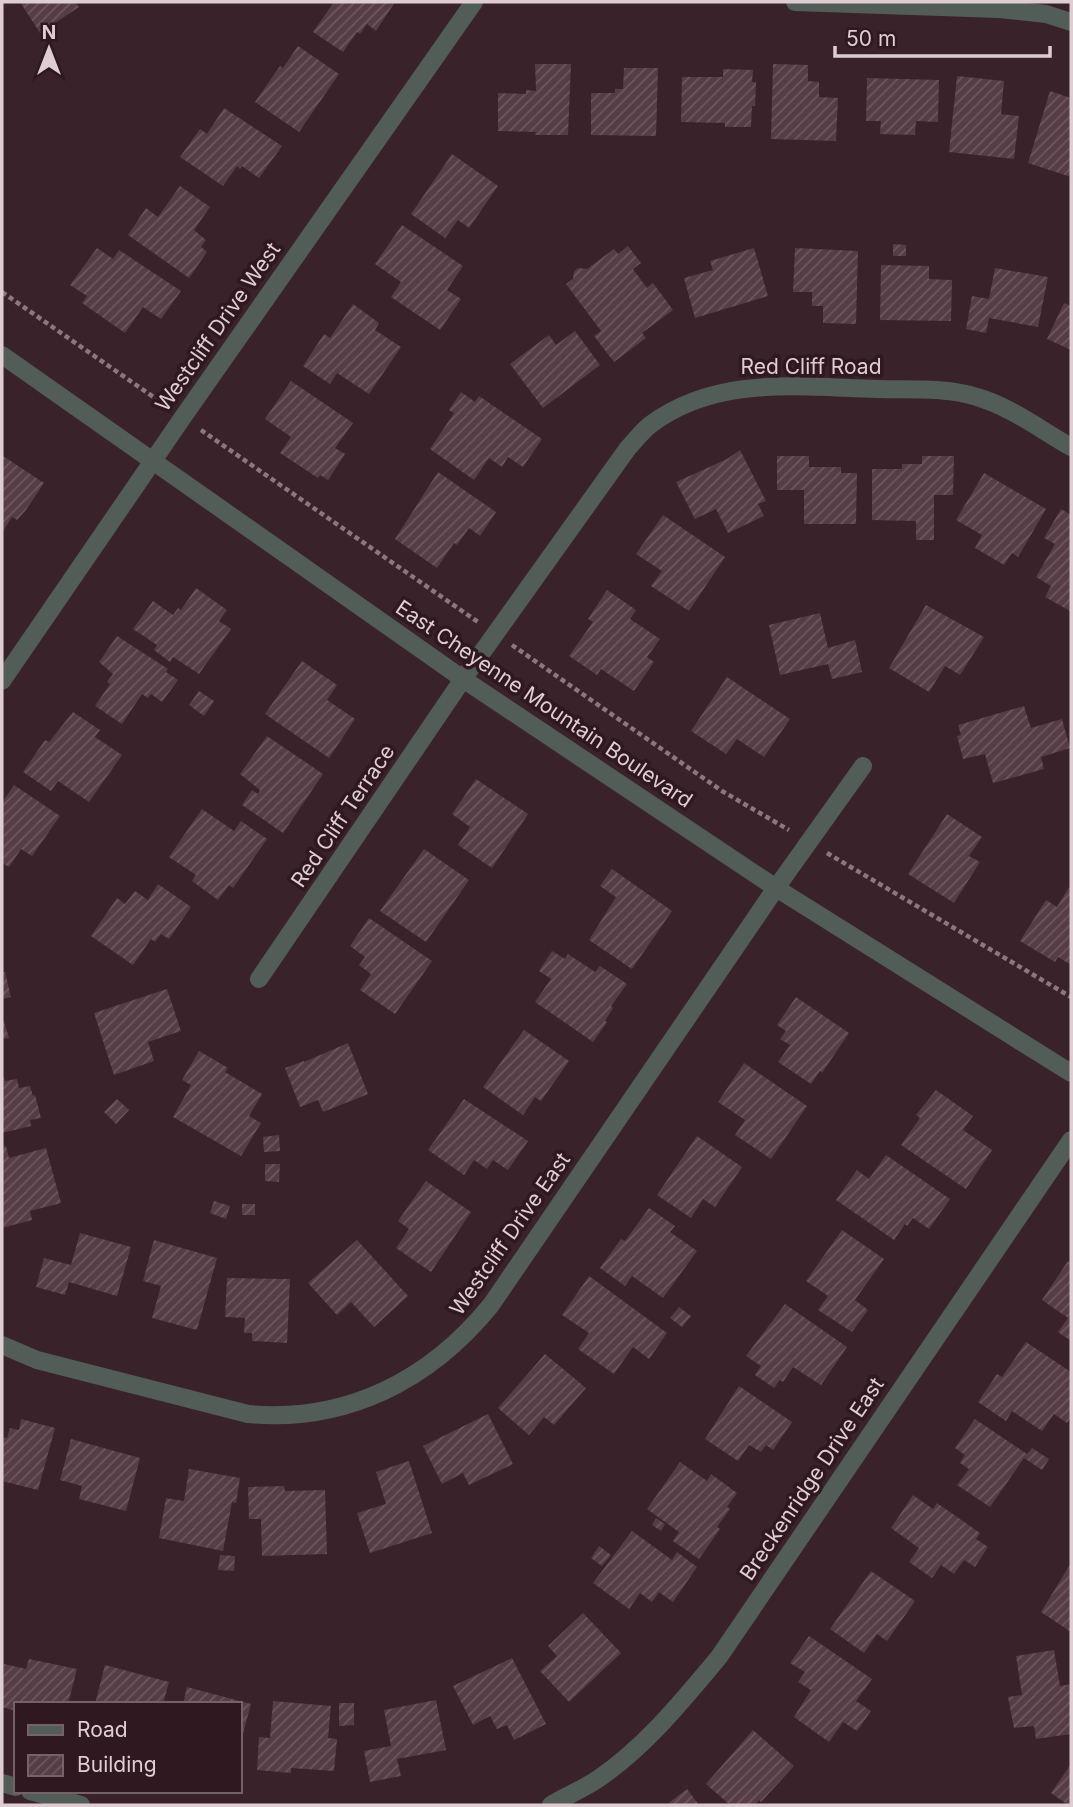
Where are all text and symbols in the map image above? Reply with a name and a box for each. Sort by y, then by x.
north arrow [14,14,84,84]
scale bar [835,14,1050,58]
text: N [42,21,56,44]
text: 50 m [846,26,896,51]
street label: Westcliff Drive West [150,237,285,416]
street label: Red Cliff Road [740,354,882,379]
street label: East Cheyenne Mountain Boulevard [391,595,697,813]
street label: Red Cliff Terrace [286,740,400,892]
street label: Westcliff Drive East [444,1147,575,1320]
street label: Breckenridge Drive East [734,1373,889,1585]
legend [14,1702,242,1793]
text: Road [77,1717,128,1742]
text: Building [77,1752,157,1777]

